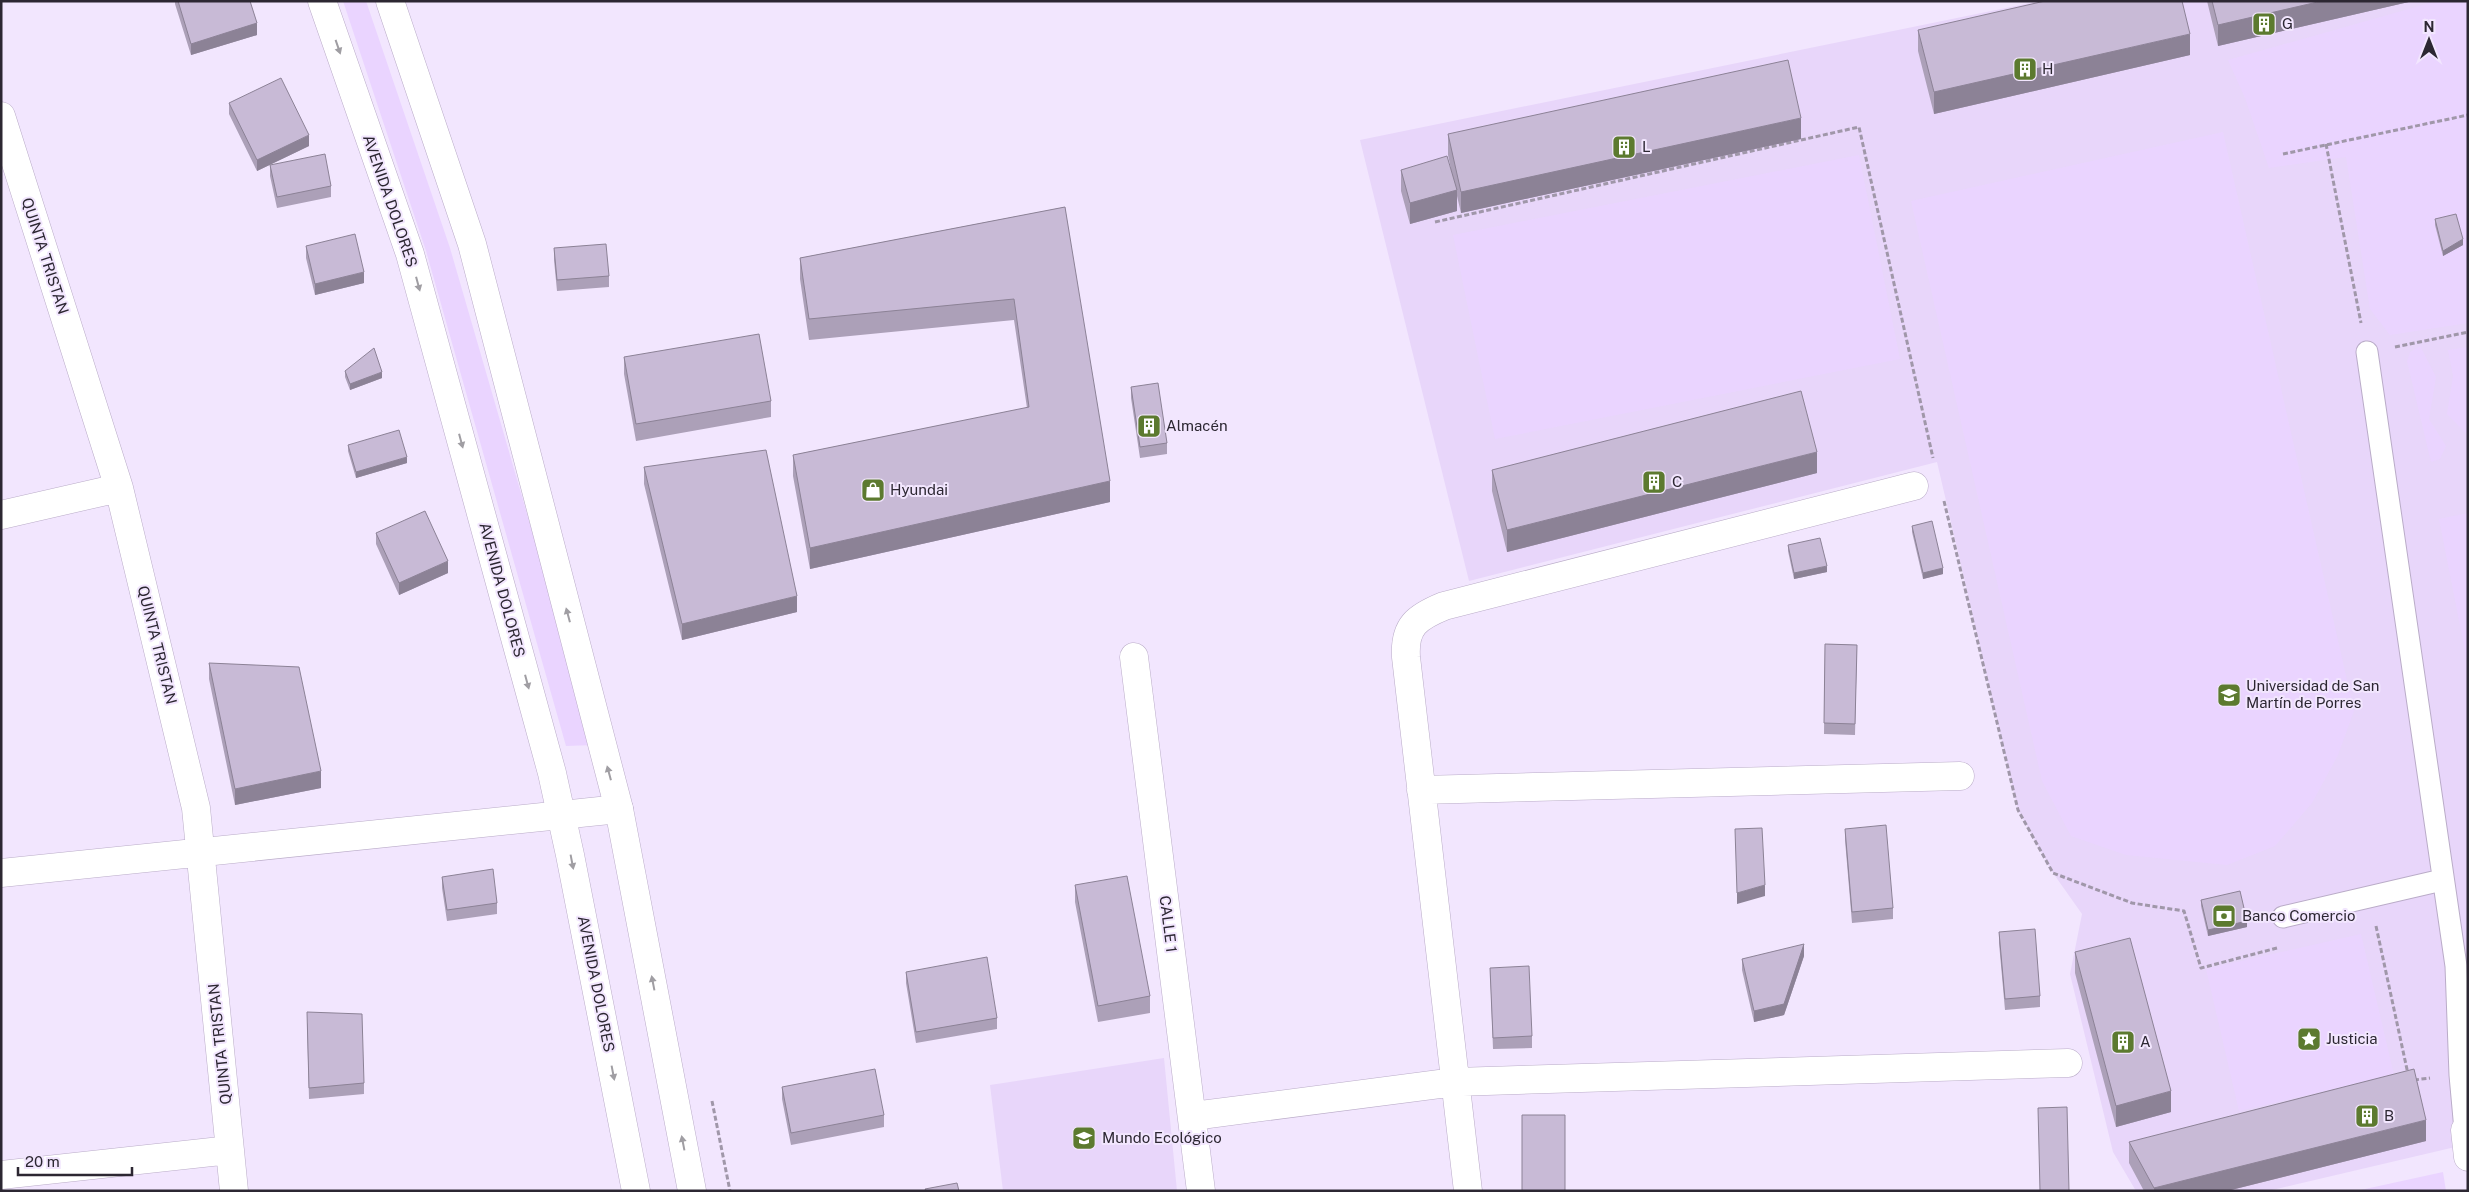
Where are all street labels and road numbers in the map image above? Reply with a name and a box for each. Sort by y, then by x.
street label: AVENIDA DOLORES [360,133,421,269]
street label: QUINTA TRISTAN [19,195,72,316]
street label: AVENIDA DOLORES [476,521,529,659]
street label: QUINTA TRISTAN [135,584,180,706]
street label: CALLE 1 [1157,895,1180,953]
street label: AVENIDA DOLORES [575,914,618,1054]
street label: QUINTA TRISTAN [205,983,234,1105]

